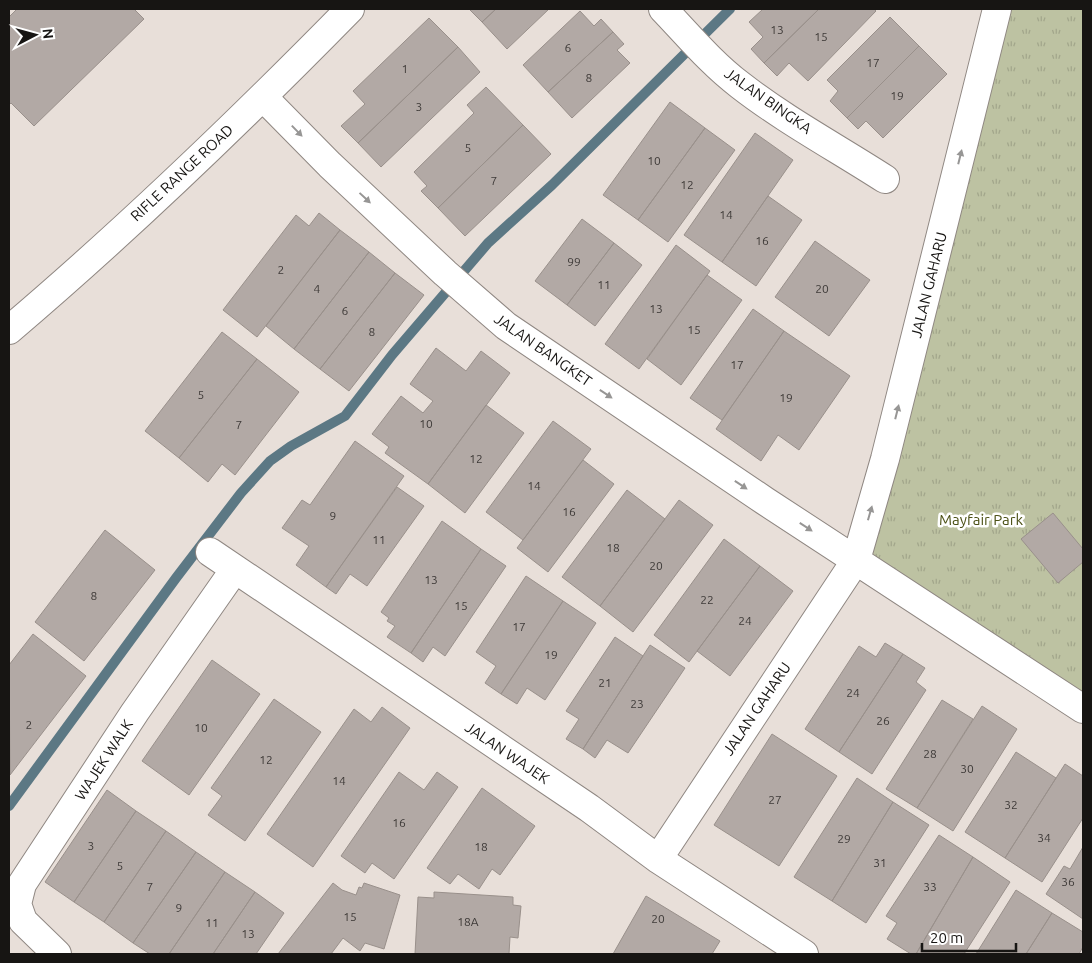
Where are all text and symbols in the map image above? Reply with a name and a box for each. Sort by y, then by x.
north arrow [10,10,60,60]
house number: 13 [770,23,784,36]
text: N [39,28,56,40]
house number: 15 [814,30,828,43]
house number: 6 [565,41,572,54]
house number: 17 [866,56,880,69]
house number: 1 [402,62,408,75]
street label: JALAN BINGKA [721,64,815,137]
house number: 8 [586,71,593,84]
house number: 19 [890,89,904,102]
house number: 3 [416,100,422,113]
street label: RIFLE RANGE ROAD [127,121,236,224]
one-way arrow [290,125,302,137]
house number: 5 [465,141,471,154]
one-way arrow [956,150,964,165]
house number: 10 [647,154,661,167]
house number: 7 [491,174,497,187]
house number: 12 [680,178,694,191]
one-way arrow [359,192,371,204]
house number: 14 [719,208,733,221]
street label: JALAN GAHARU [907,230,950,340]
house number: 16 [755,234,769,247]
house number: 99 [567,255,581,268]
house number: 2 [278,263,284,276]
house number: 11 [597,278,611,291]
house number: 4 [314,282,321,295]
house number: 20 [815,282,829,295]
house number: 13 [649,302,663,315]
house number: 6 [342,304,349,317]
street label: JALAN BANGKET [491,310,596,390]
house number: 15 [687,323,701,336]
house number: 8 [369,325,376,338]
house number: 17 [730,358,744,371]
house number: 5 [198,388,204,401]
one-way arrow [599,390,613,399]
house number: 19 [779,391,793,404]
one-way arrow [893,405,901,420]
house number: 10 [419,417,433,430]
house number: 7 [236,418,242,431]
house number: 12 [469,452,483,465]
house number: 14 [527,479,541,492]
one-way arrow [734,480,748,490]
house number: 16 [562,505,576,518]
one-way arrow [866,505,874,520]
house number: 9 [330,509,336,522]
park label: Mayfair Park [939,511,1023,528]
one-way arrow [799,523,813,532]
house number: 11 [372,533,386,546]
house number: 18 [606,541,620,554]
house number: 20 [649,559,663,572]
house number: 13 [424,573,438,586]
house number: 8 [91,589,98,602]
house number: 22 [700,593,714,606]
house number: 15 [454,599,468,612]
house number: 24 [738,614,752,627]
house number: 17 [512,620,526,633]
house number: 19 [544,648,558,661]
street label: JALAN GAHARU [719,659,794,758]
house number: 21 [598,676,612,689]
house number: 24 [846,686,860,699]
house number: 23 [630,697,644,710]
house number: 26 [876,714,890,727]
street label: WAJEK WALK [71,716,136,803]
house number: 2 [26,718,32,731]
street label: JALAN WAJEK [462,718,553,787]
house number: 10 [194,721,208,734]
house number: 28 [923,747,937,760]
house number: 12 [259,753,273,766]
house number: 30 [960,762,974,775]
house number: 14 [332,774,346,787]
house number: 27 [768,793,782,806]
house number: 32 [1004,798,1018,811]
house number: 16 [392,816,406,829]
house number: 34 [1037,831,1051,844]
house number: 29 [837,832,851,845]
house number: 3 [88,839,94,852]
house number: 18 [474,840,488,853]
house number: 31 [873,856,887,869]
house number: 5 [117,859,123,872]
house number: 36 [1061,875,1075,888]
house number: 7 [147,880,153,893]
house number: 33 [923,880,937,893]
house number: 9 [176,901,182,914]
house number: 15 [343,910,357,923]
house number: 20 [651,912,665,925]
house number: 18A [457,915,479,928]
house number: 11 [205,916,219,929]
scale bar [922,920,1016,952]
house number: 13 [241,927,255,940]
text: 20 m [930,929,963,946]

